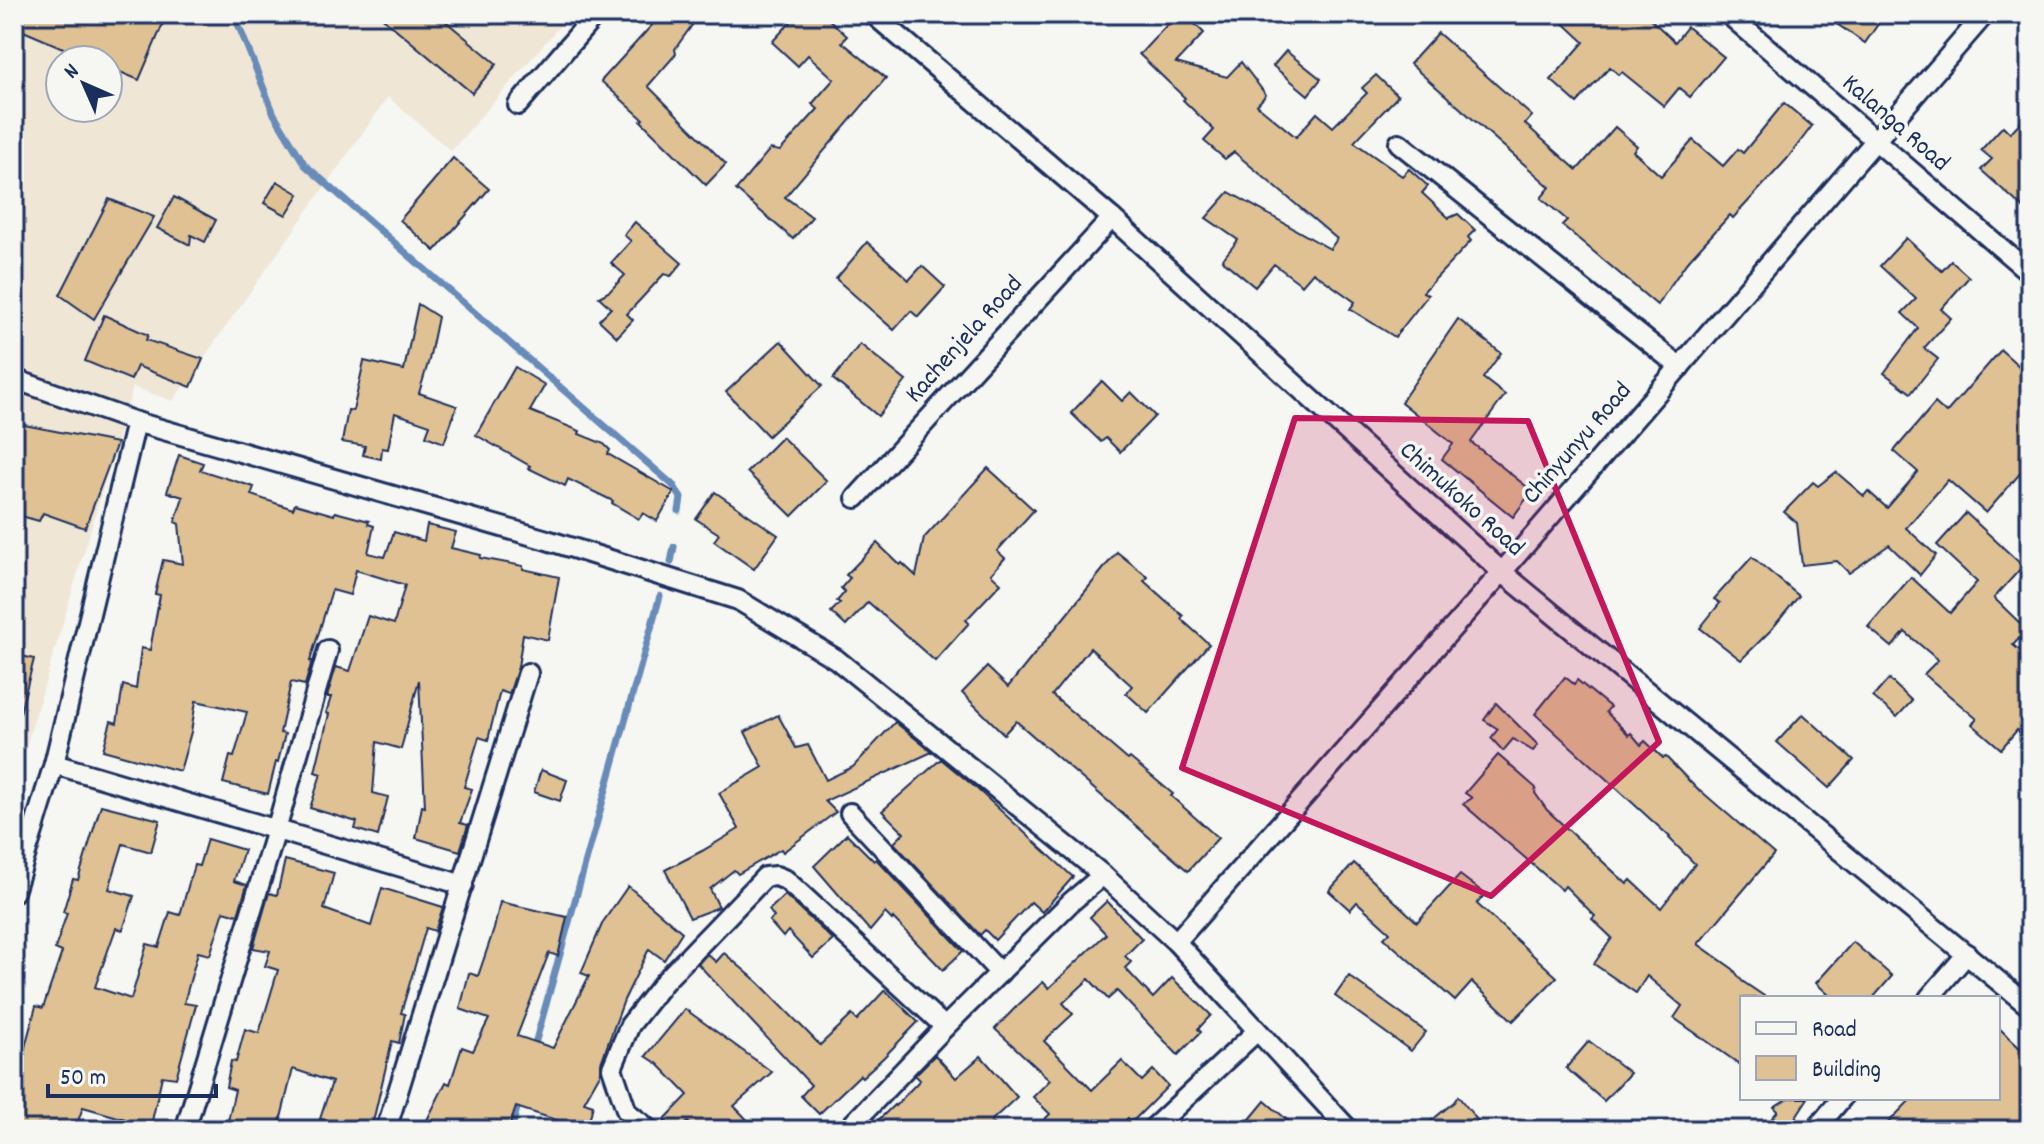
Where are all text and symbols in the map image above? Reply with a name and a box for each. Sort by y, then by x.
north arrow [44,44,124,124]
text: N [58,57,87,87]
street label: Kalanga Road [1833,66,1957,182]
street label: Kachenjela Road [897,268,1033,412]
street label: Chinyunyu Road [1514,375,1642,513]
street label: Chimukoko Road [1390,434,1532,566]
legend [1740,996,2000,1100]
text: Road [1812,1014,1857,1048]
scale bar [48,1048,216,1098]
text: Building [1812,1054,1881,1088]
text: 50 m [60,1062,106,1096]

